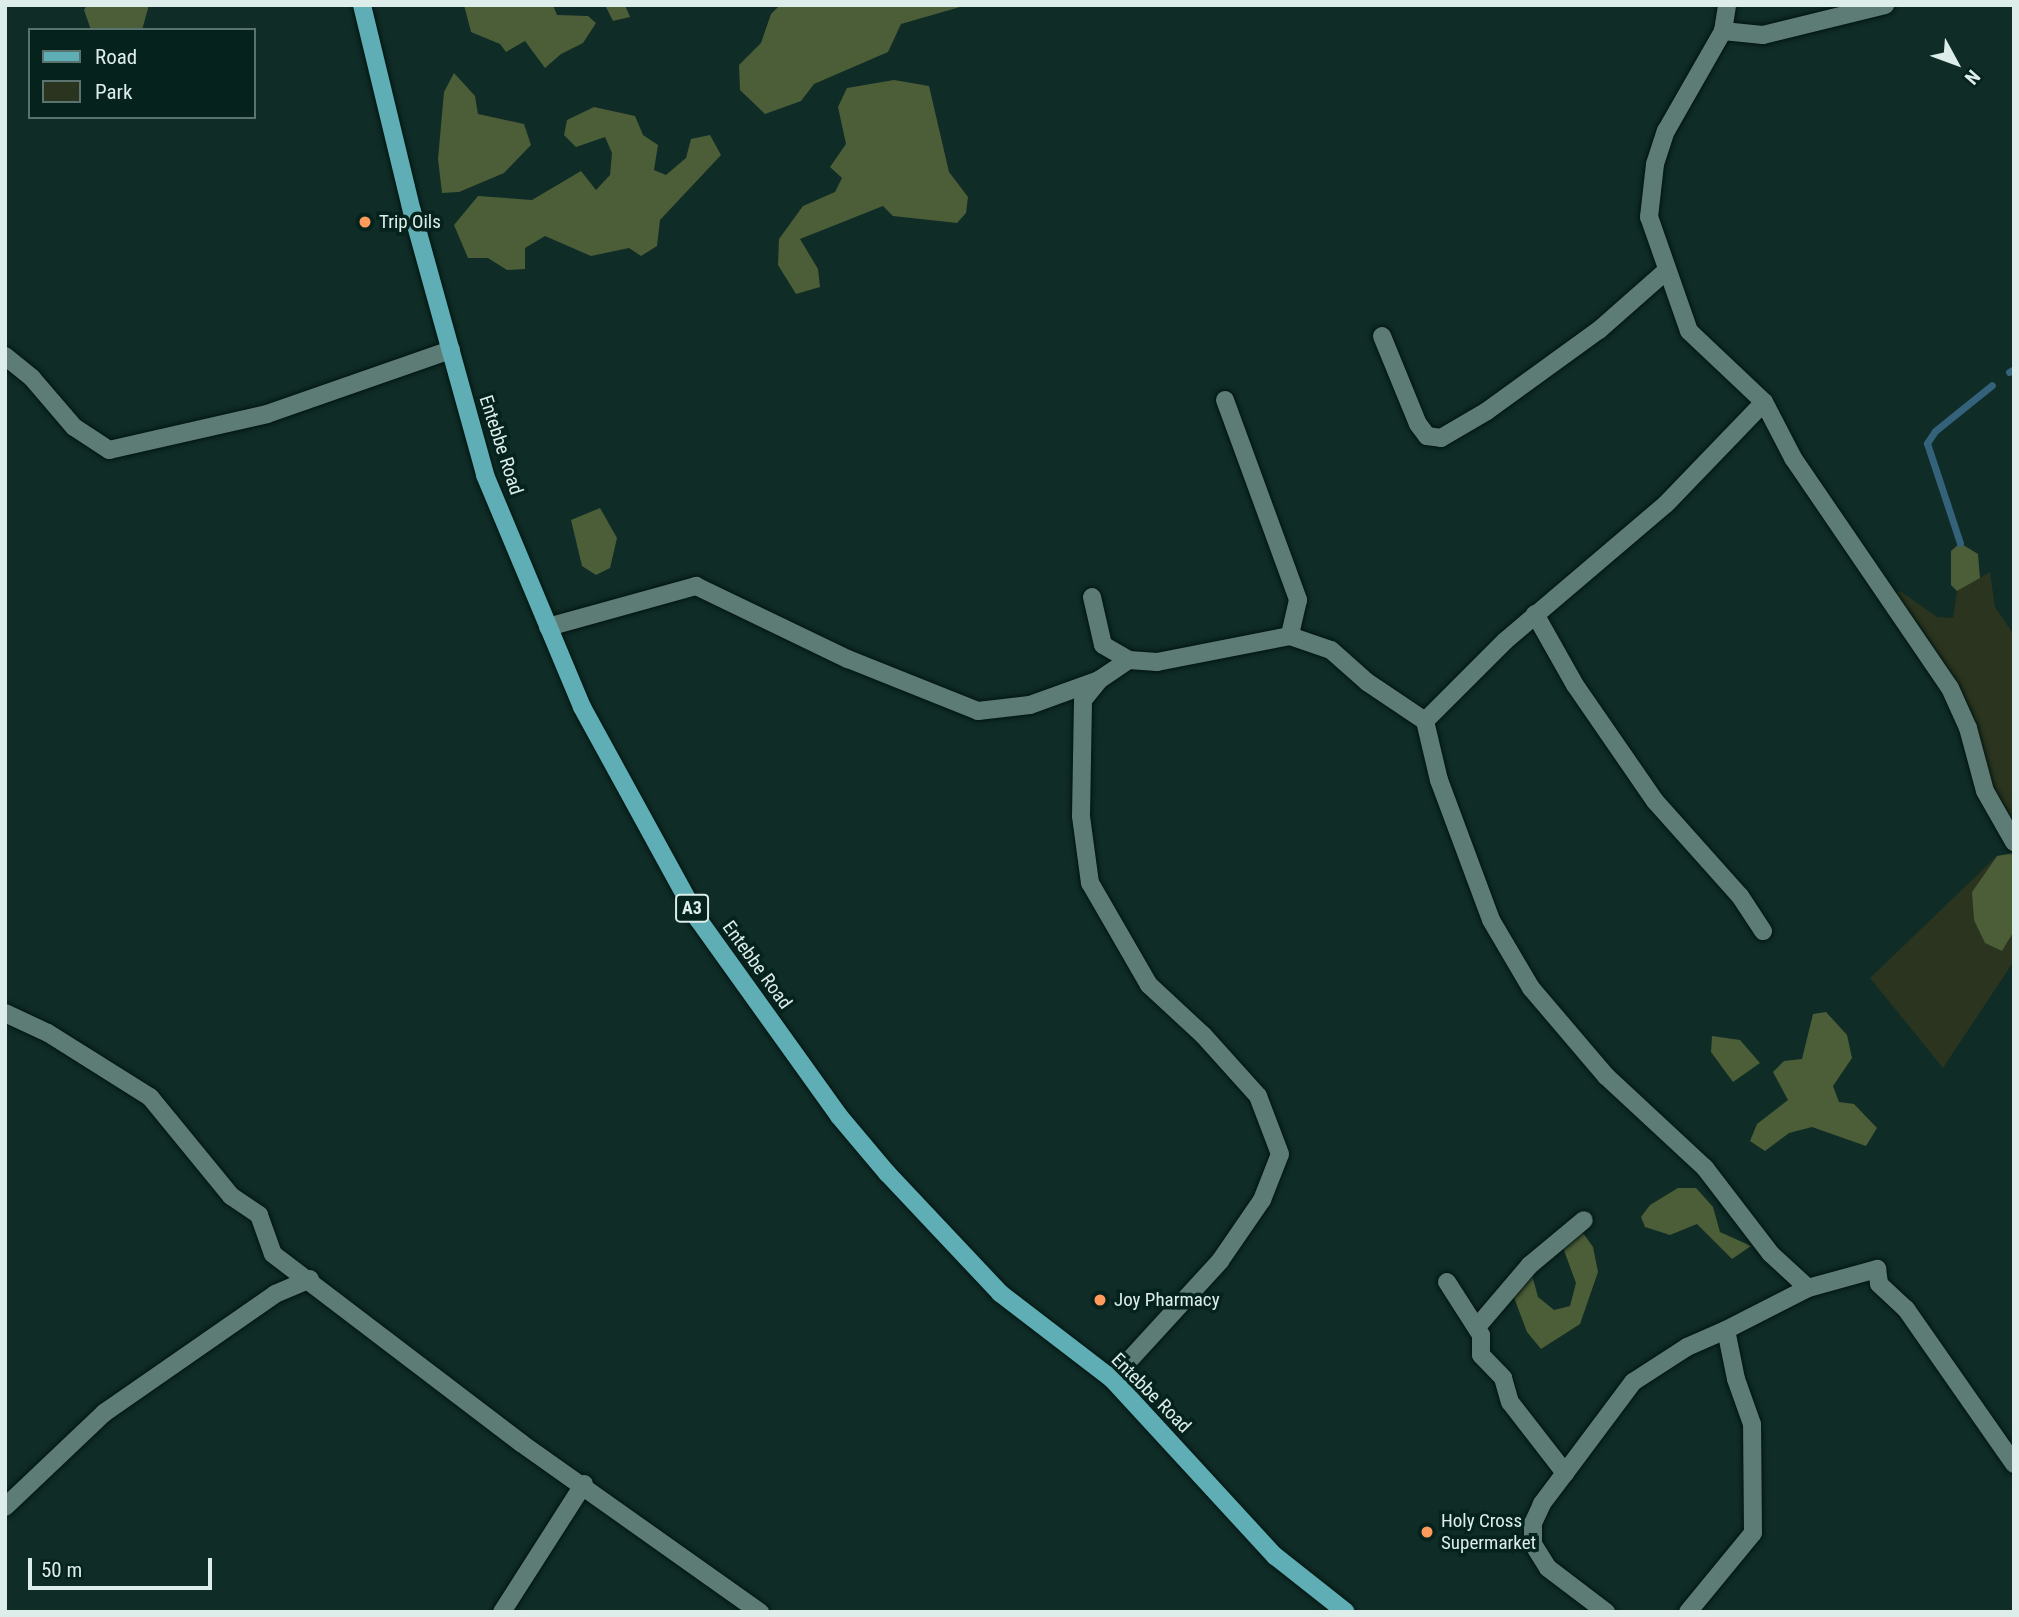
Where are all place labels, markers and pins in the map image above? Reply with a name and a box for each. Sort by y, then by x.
place label: Trip Oils [379,211,441,233]
marker: Trip Oils [357,214,373,230]
place label: Joy Pharmacy [1114,1289,1220,1311]
marker: Joy Pharmacy [1092,1292,1108,1308]
place label: Holy Cross Supermarket [1441,1510,1536,1554]
marker: Holy Cross Supermarket [1419,1524,1435,1540]

